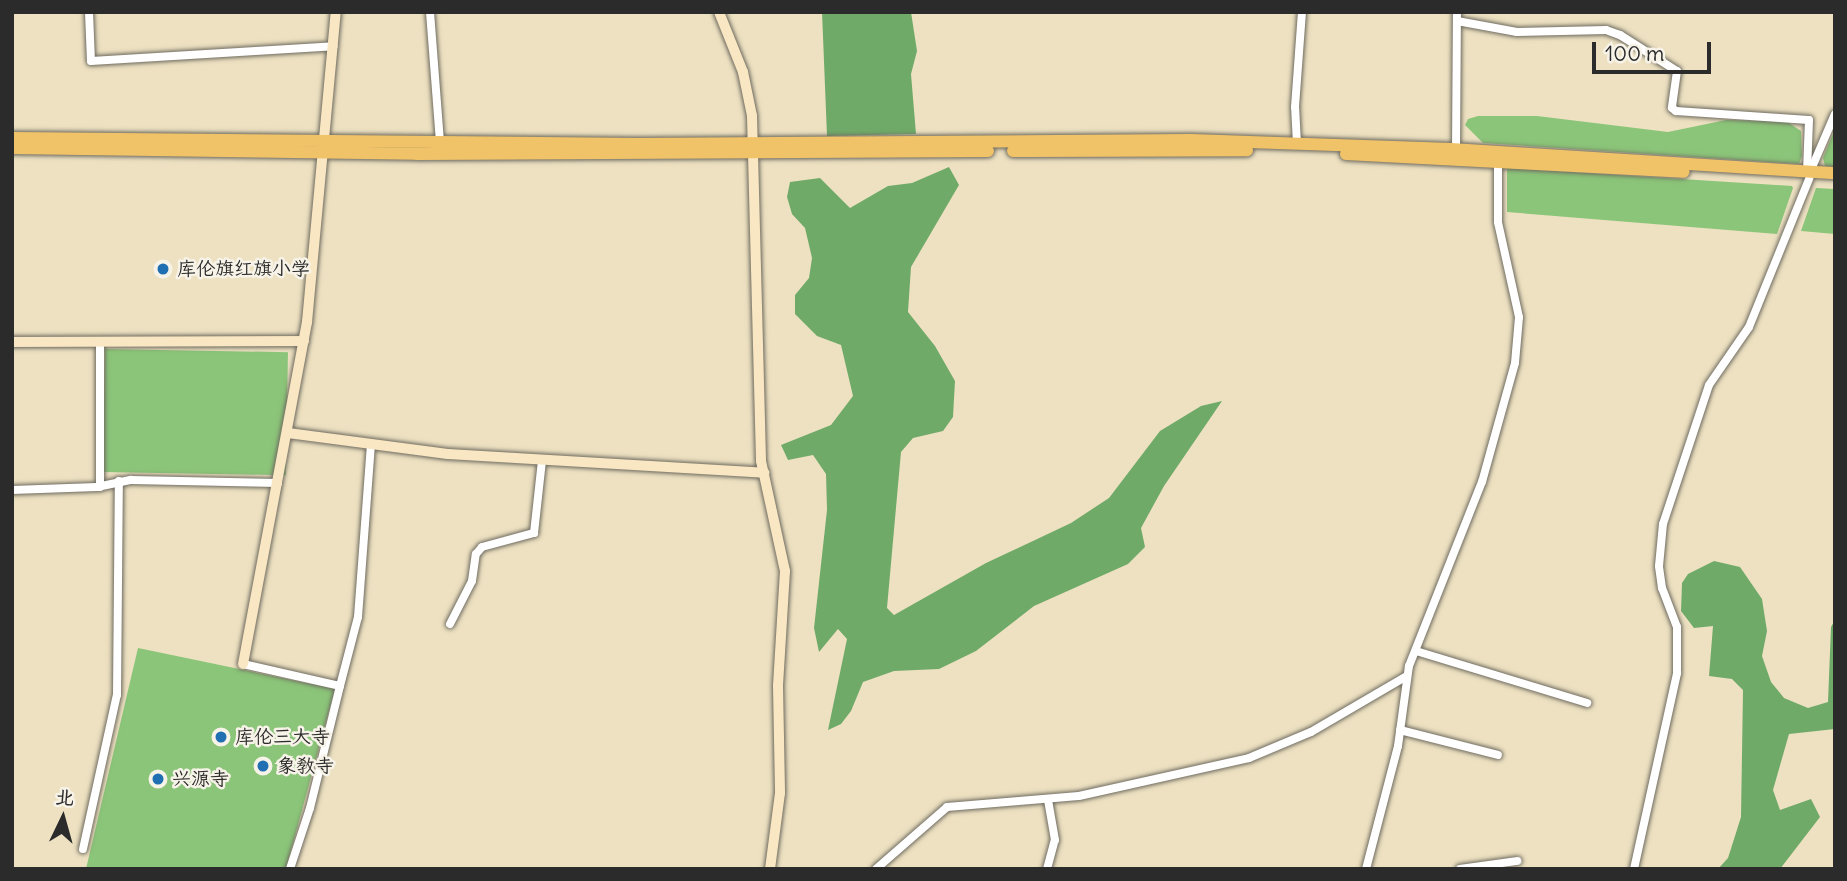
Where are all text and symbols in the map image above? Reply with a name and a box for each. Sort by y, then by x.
scale bar [1595,28,1714,72]
text: 100 m [1605,40,1664,67]
place label: 库伦旗红旗小学 [177,258,310,280]
marker: 库伦旗红旗小学 [155,261,171,277]
place label: 库伦三大寺 [235,726,330,748]
marker: 库伦三大寺 [213,729,229,745]
place label: 象教寺 [277,755,334,777]
marker: 象教寺 [255,758,271,774]
place label: 兴源寺 [172,768,229,790]
marker: 兴源寺 [150,771,166,787]
north arrow [28,783,98,853]
text: 北 [54,784,75,810]

